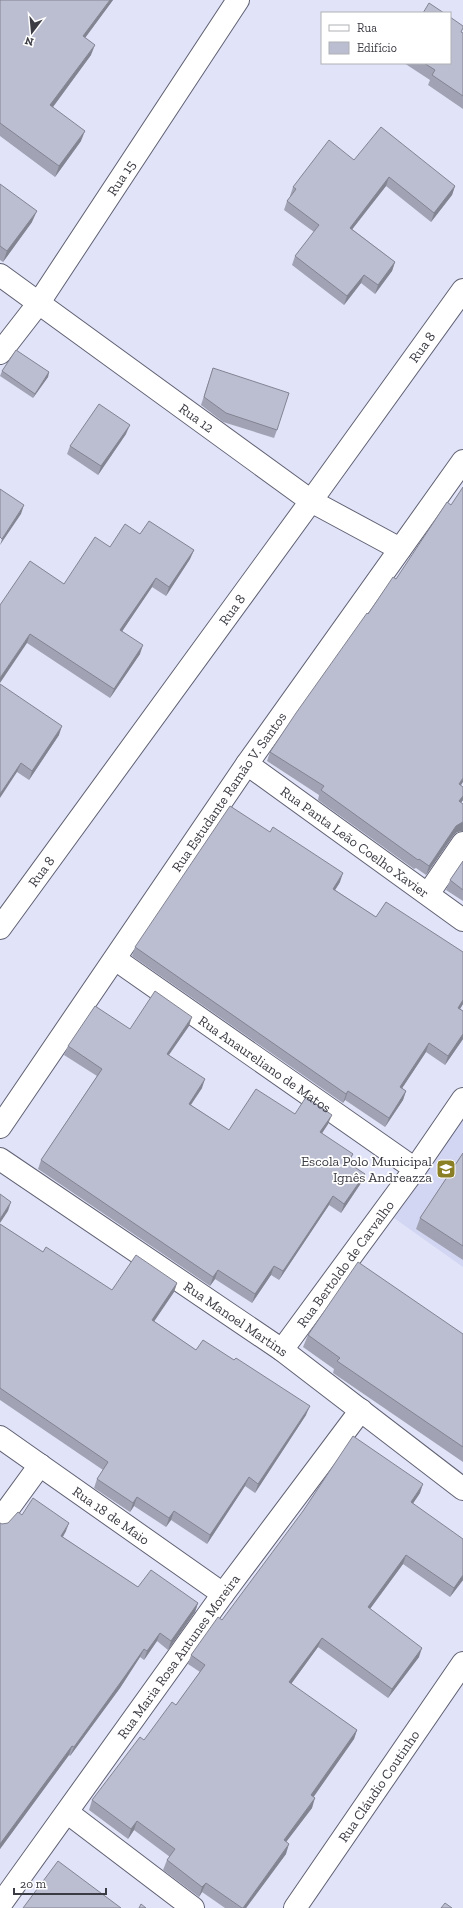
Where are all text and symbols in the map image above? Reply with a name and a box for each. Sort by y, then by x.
north arrow [12,12,52,52]
legend [321,12,451,64]
text: Rua [357,21,377,35]
text: N [23,34,35,49]
text: Edifício [357,41,397,55]
street label: Rua 15 [104,157,139,199]
street label: Rua 8 [405,329,439,366]
street label: Rua 12 [175,400,217,437]
street label: Rua 8 [215,591,249,629]
street label: Rua Estudante Ramão V. Santos [168,709,290,875]
street label: Rua Panta Leão Coelho Xavier [277,783,432,902]
street label: Rua 8 [25,853,58,890]
street label: Rua Anaureliano de Matos [195,1012,334,1117]
place label: Escola Polo Municipal Ignês Andreazza [301,1153,432,1186]
school or university icon: Escola Polo Municipal Ignês Andreazza [435,1158,457,1180]
street label: Rua Bertoldo de Carvalho [293,1197,398,1331]
street label: Rua Manoel Martins [180,1278,291,1361]
street label: Rua 18 de Maio [69,1483,153,1549]
street label: Rua Maria Rosa Antunes Moreira [114,1571,244,1742]
street label: Rua Cláudio Coutinho [335,1727,423,1846]
scale bar [14,1870,106,1896]
text: 20 m [20,1877,47,1891]

